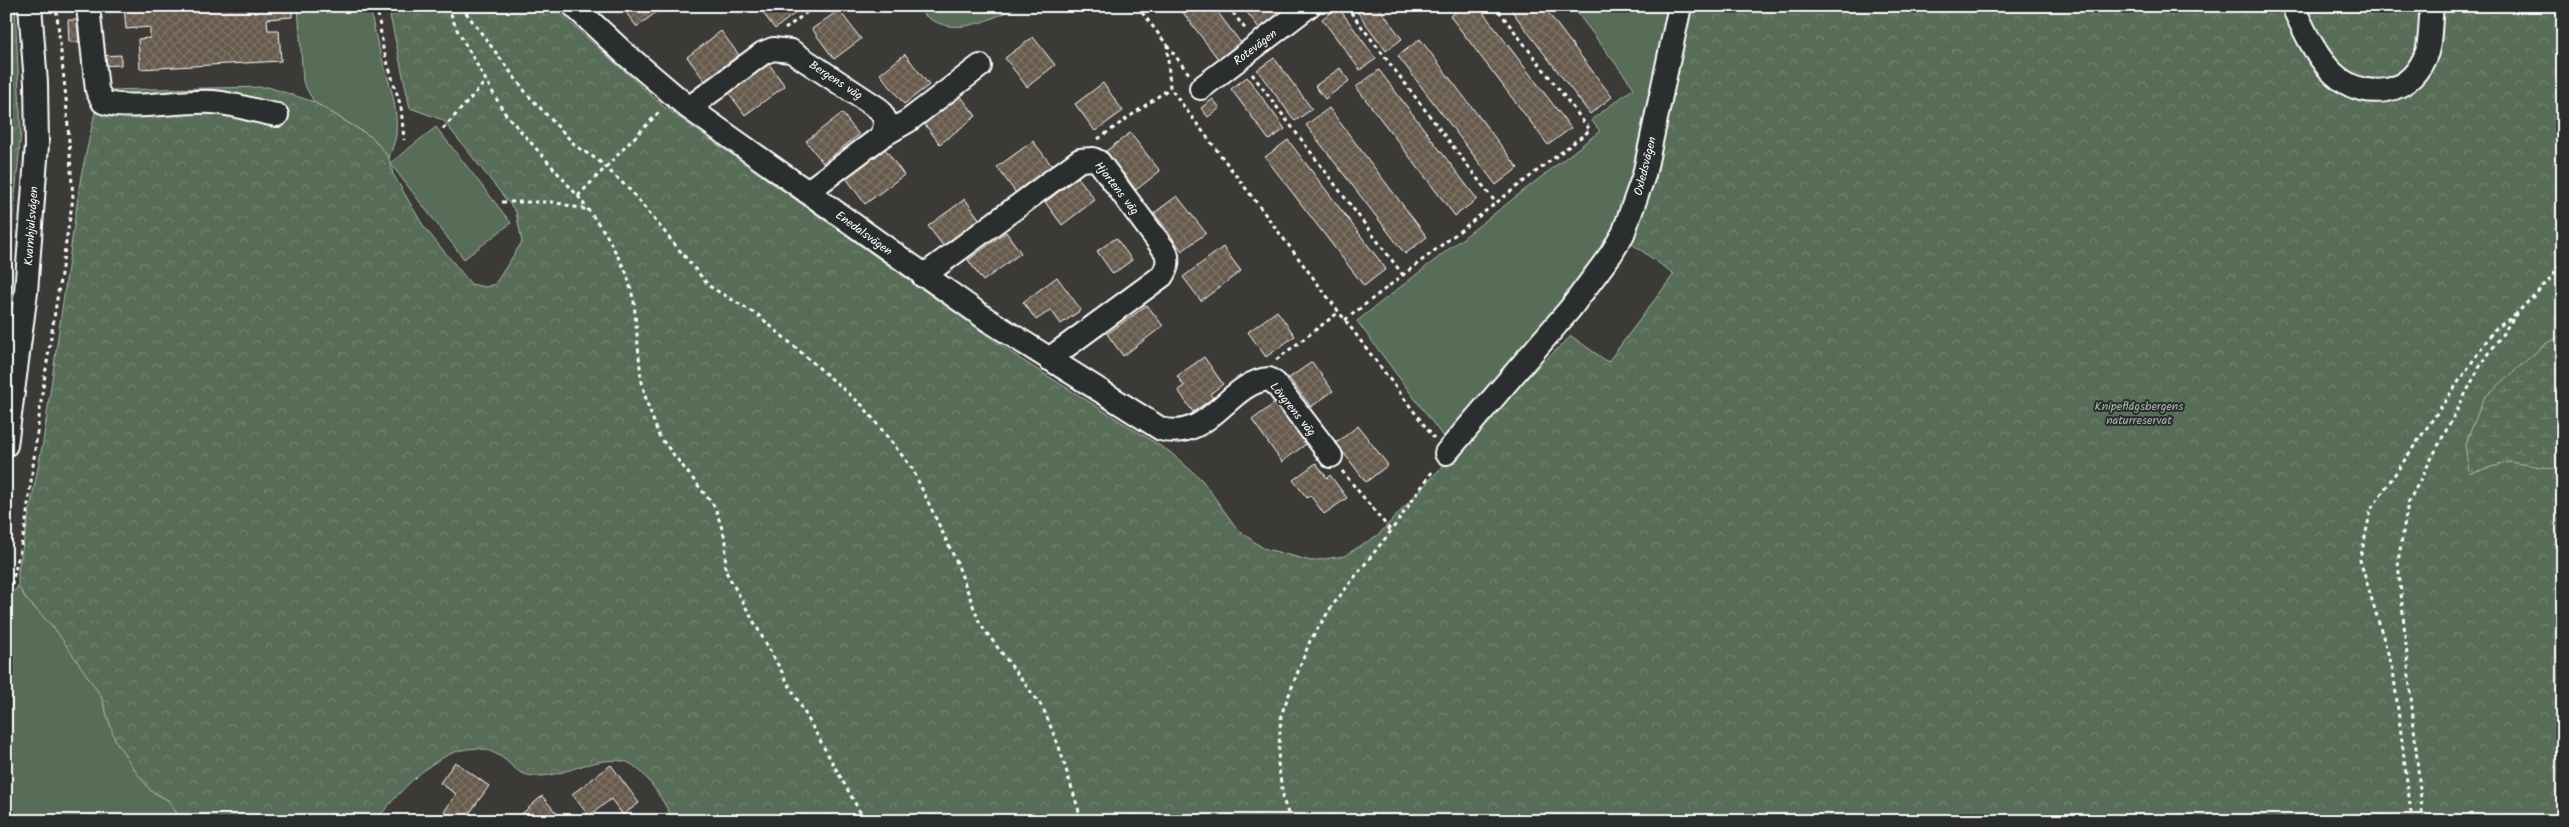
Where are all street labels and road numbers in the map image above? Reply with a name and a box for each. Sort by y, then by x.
street label: Rotevägen [1229,25,1281,70]
street label: Bergens väg [805,56,867,105]
street label: Oxledsvägen [1629,135,1662,198]
street label: Hjortens väg [1090,158,1144,219]
street label: Kvarnhjulsvägen [19,186,44,266]
street label: Enedalsvägen [831,206,896,261]
street label: Lövgrens väg [1265,378,1321,441]

